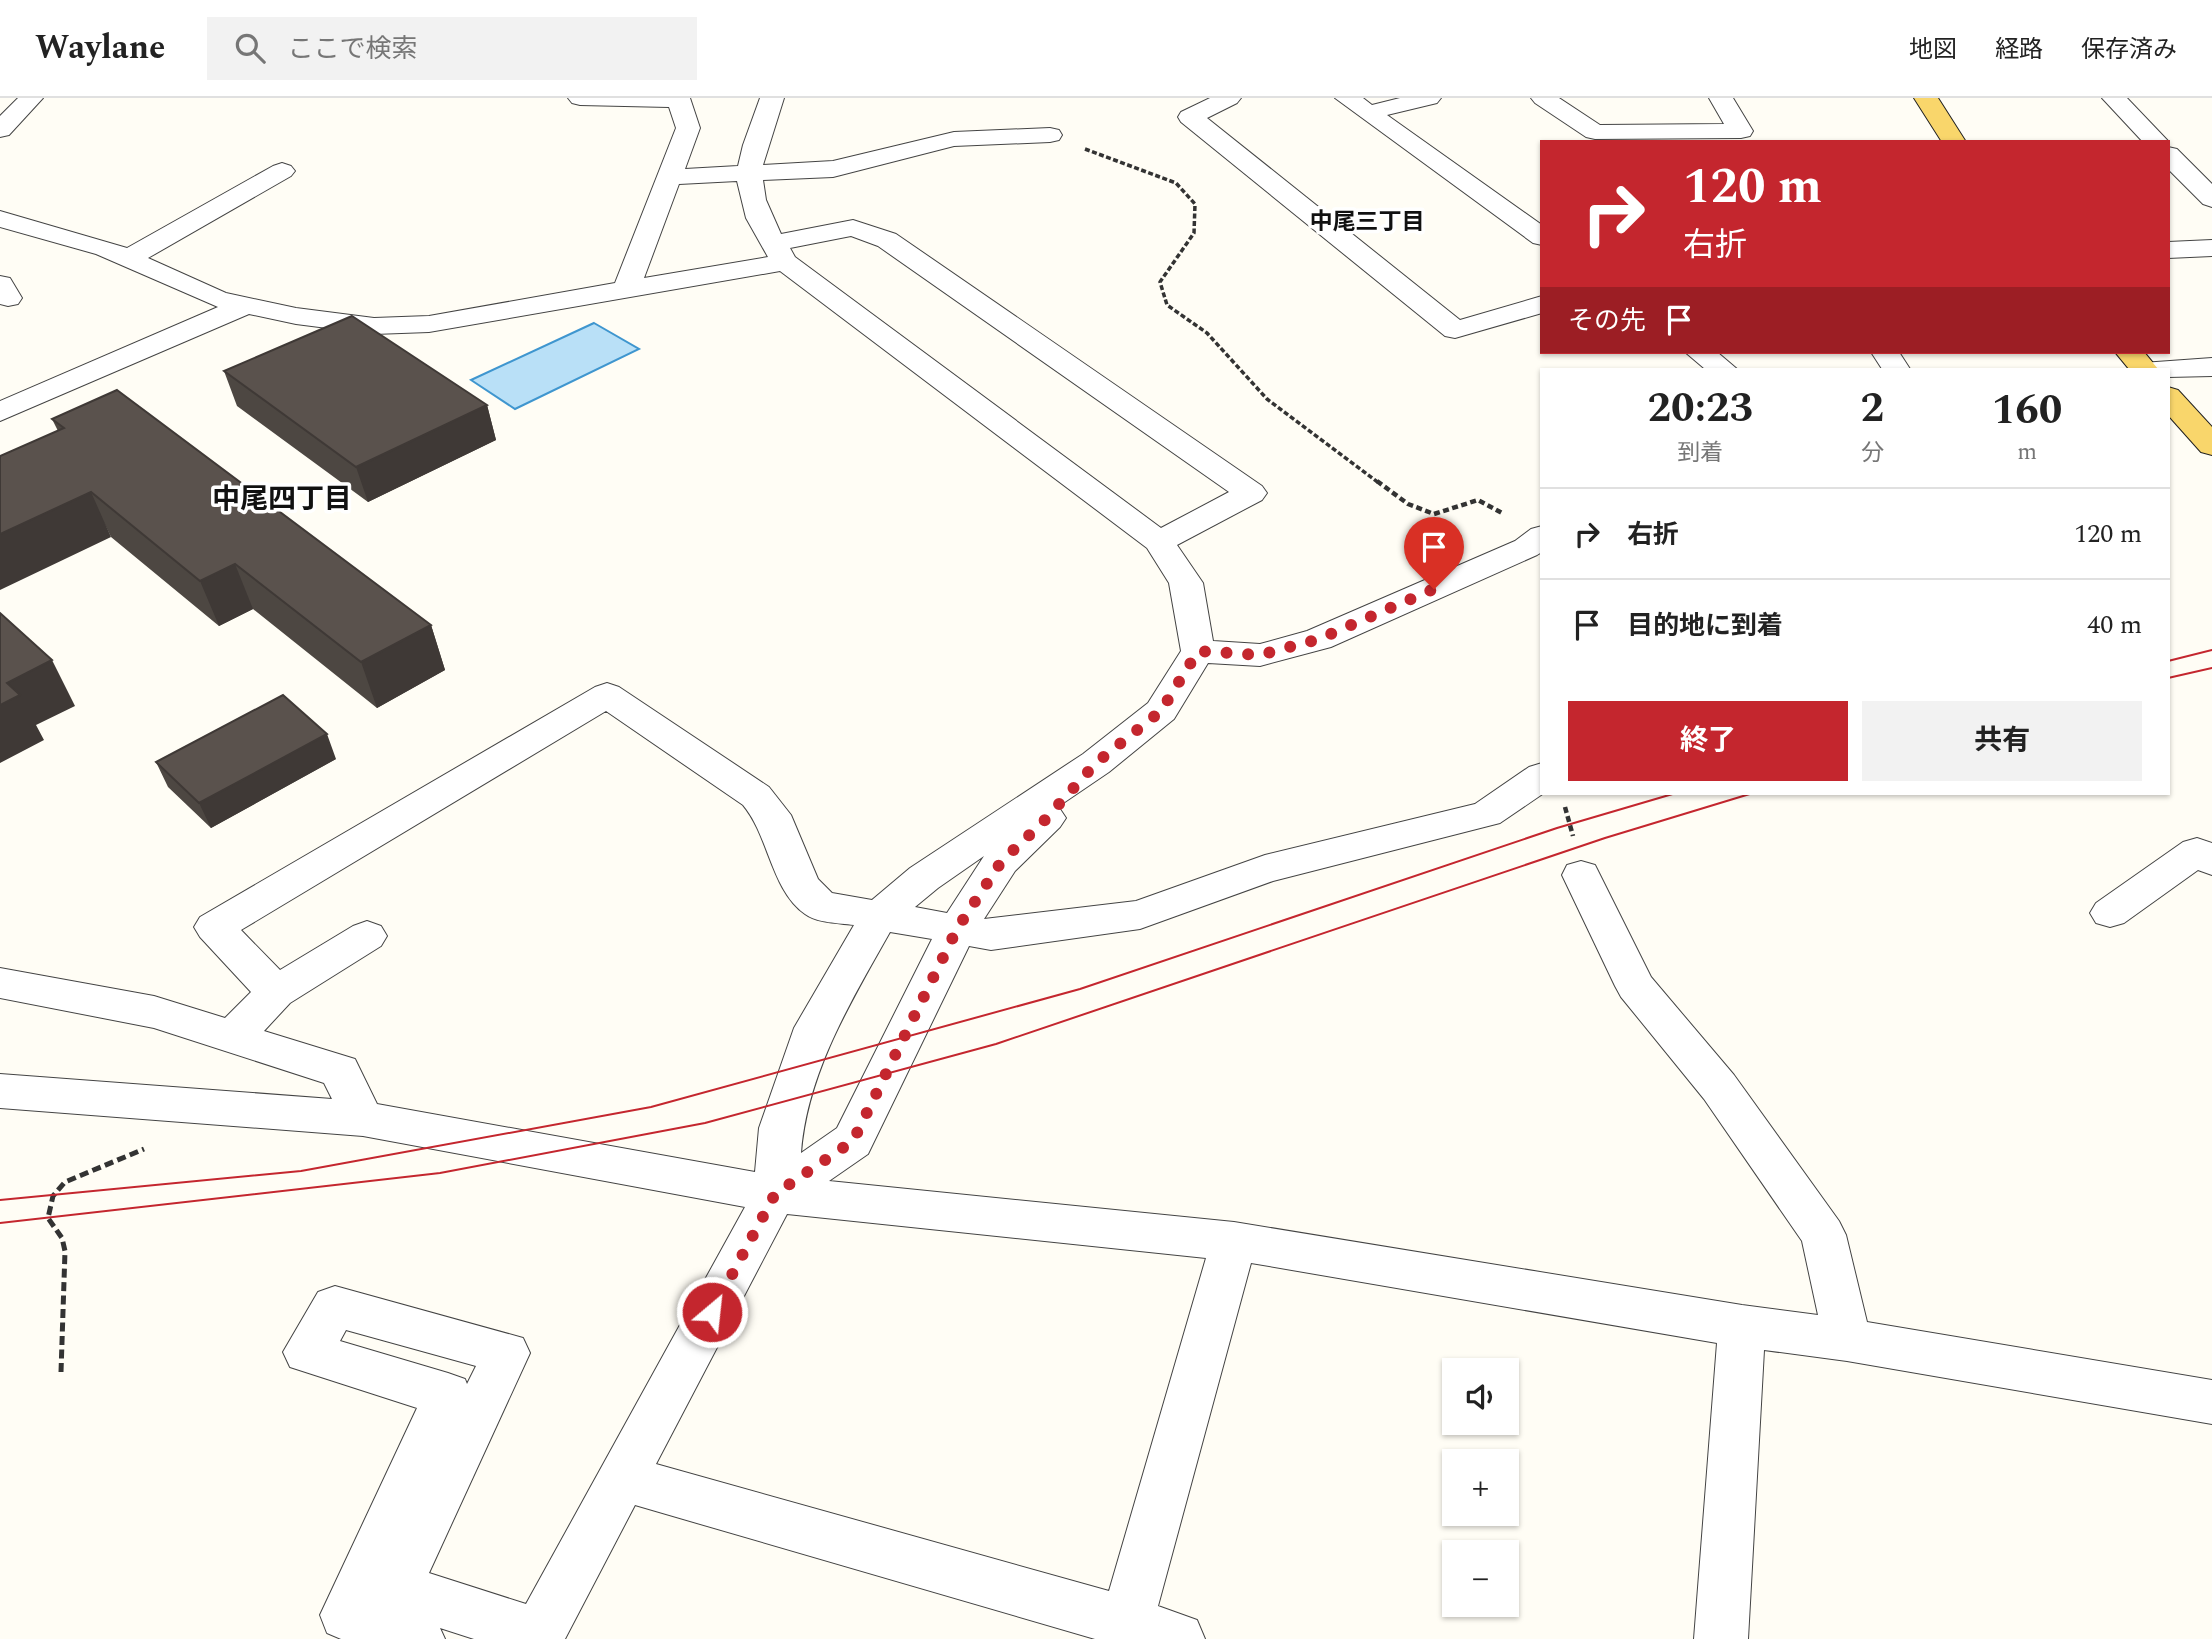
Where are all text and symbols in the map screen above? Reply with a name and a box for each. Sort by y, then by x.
search box [207,17,697,80]
text: Waylane [35,23,165,73]
icon: search [231,29,269,67]
text: ここで検索 [287,29,418,69]
text: 地図 [1909,32,1957,68]
text: 経路 [1995,32,2043,68]
text: 保存済み [2081,32,2177,68]
text: 120 m [1683,150,1822,225]
icon: right [1568,168,1659,259]
district label: 中尾三丁目 [1310,205,1425,240]
text: 右折 [1683,221,1747,270]
text: その先 [1568,301,1646,341]
icon: arrive [1660,301,1698,339]
text: 20:23 [1648,377,1753,440]
text: 2 [1861,377,1884,440]
text: 160 [1992,379,2062,442]
text: m [2017,435,2037,470]
text: 到着 [1677,436,1723,471]
text: 分 [1861,436,1884,471]
district label: 中尾四丁目 [212,478,352,521]
text: 120 m [2074,514,2142,554]
icon: right [1568,515,1606,553]
text: 右折 [1627,515,1679,555]
pin [1404,517,1464,589]
icon: arrive [1415,528,1453,566]
text: 40 m [2087,605,2142,645]
icon: arrive [1568,606,1606,644]
text: 目的地に到着 [1627,606,1783,646]
button: 終了 [1568,701,1848,781]
button: 共有 [1862,701,2142,781]
position arrow [675,1275,749,1349]
map controls [1442,1358,1519,1617]
button: sound [1442,1358,1519,1435]
button: + [1442,1449,1519,1526]
button: − [1442,1540,1519,1617]

